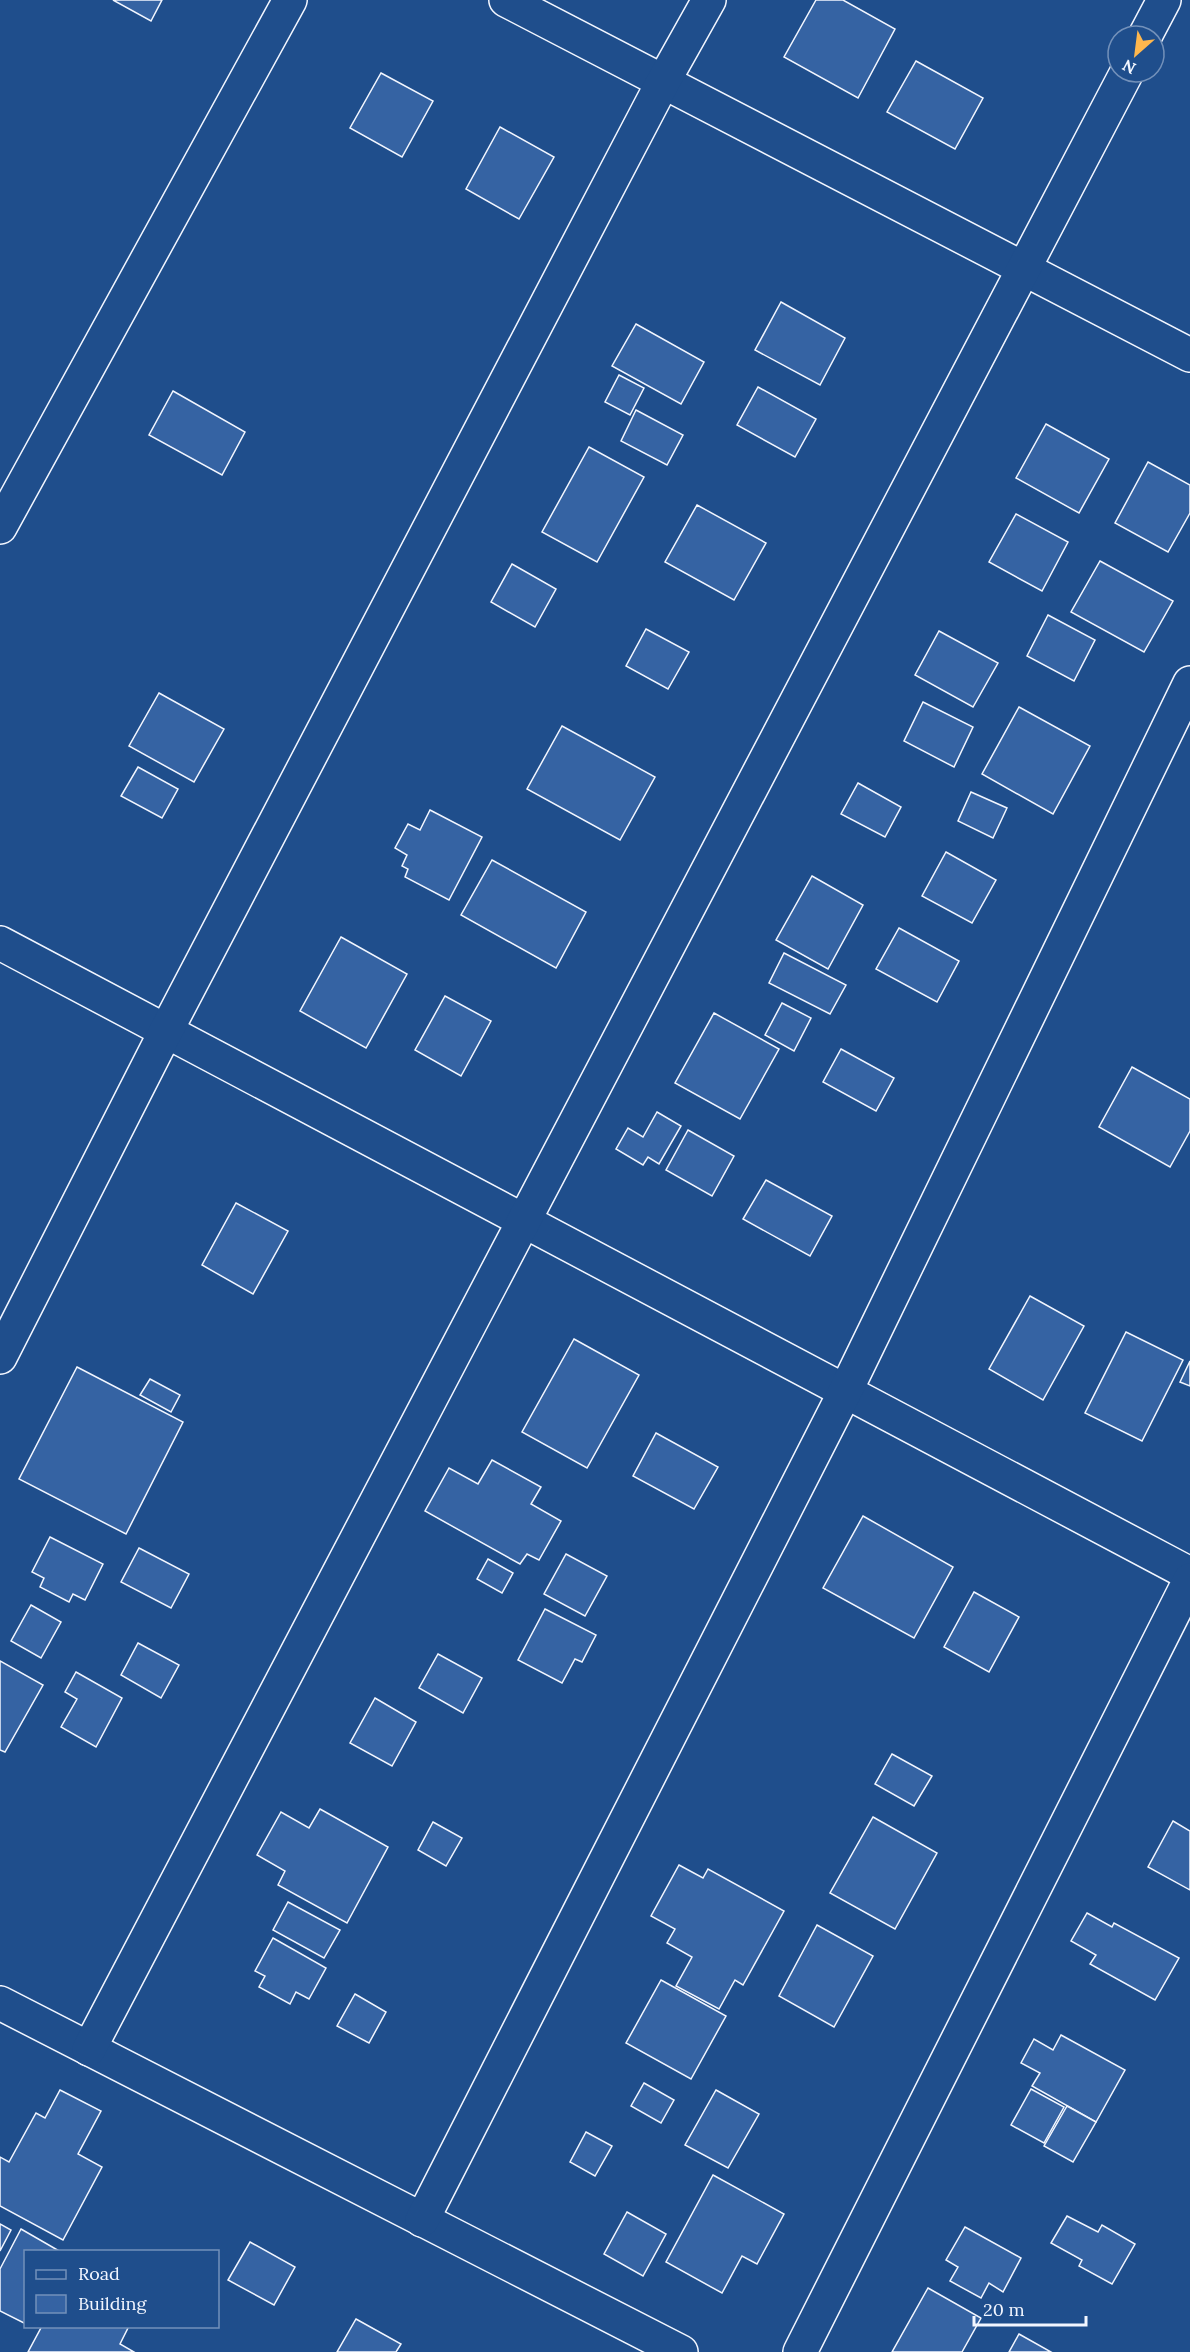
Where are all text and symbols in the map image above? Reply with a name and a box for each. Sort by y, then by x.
north arrow [1106,24,1166,84]
text: N [1119,56,1139,79]
legend [24,2250,219,2328]
text: Road [78,2262,120,2285]
scale bar [974,2289,1086,2327]
text: Building [78,2292,148,2315]
text: 20 m [983,2298,1025,2321]

